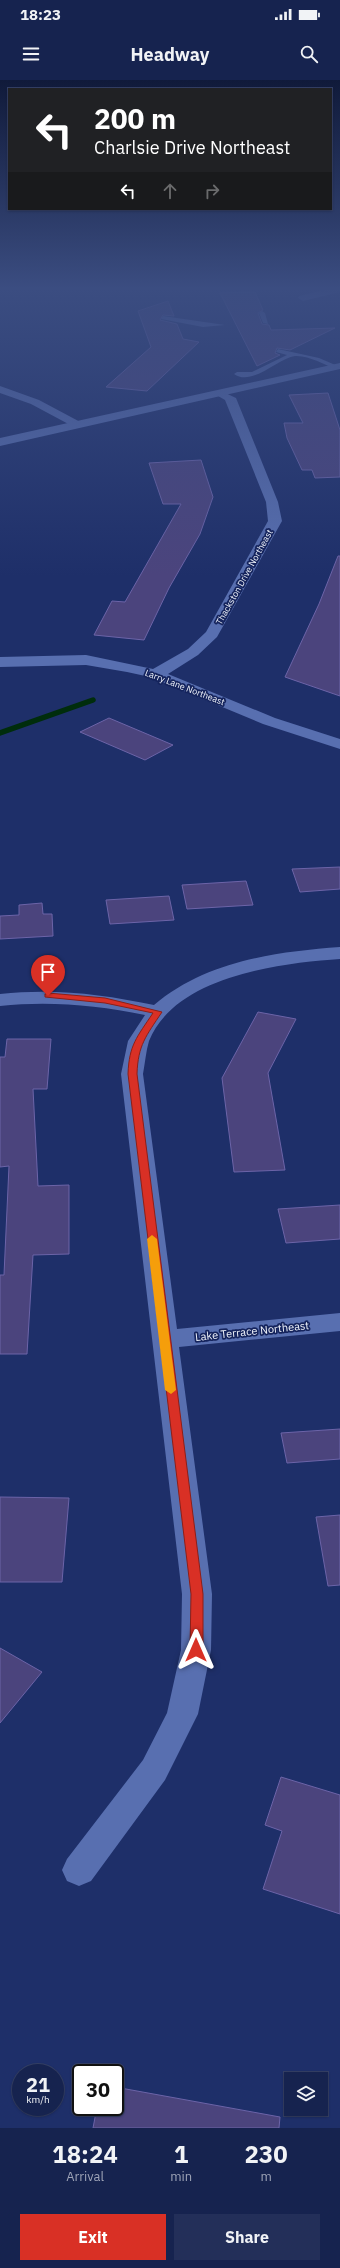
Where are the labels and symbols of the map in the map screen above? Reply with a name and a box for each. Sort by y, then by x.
street label: Thackston Drive Northeast [213,527,275,627]
street label: Larry Lane Northeast [144,667,226,707]
pin [31,955,65,996]
street label: Lake Terrace Northeast [194,1318,310,1344]
position arrow [175,1629,217,1671]
speed limit sign: 30 [72,2064,124,2116]

